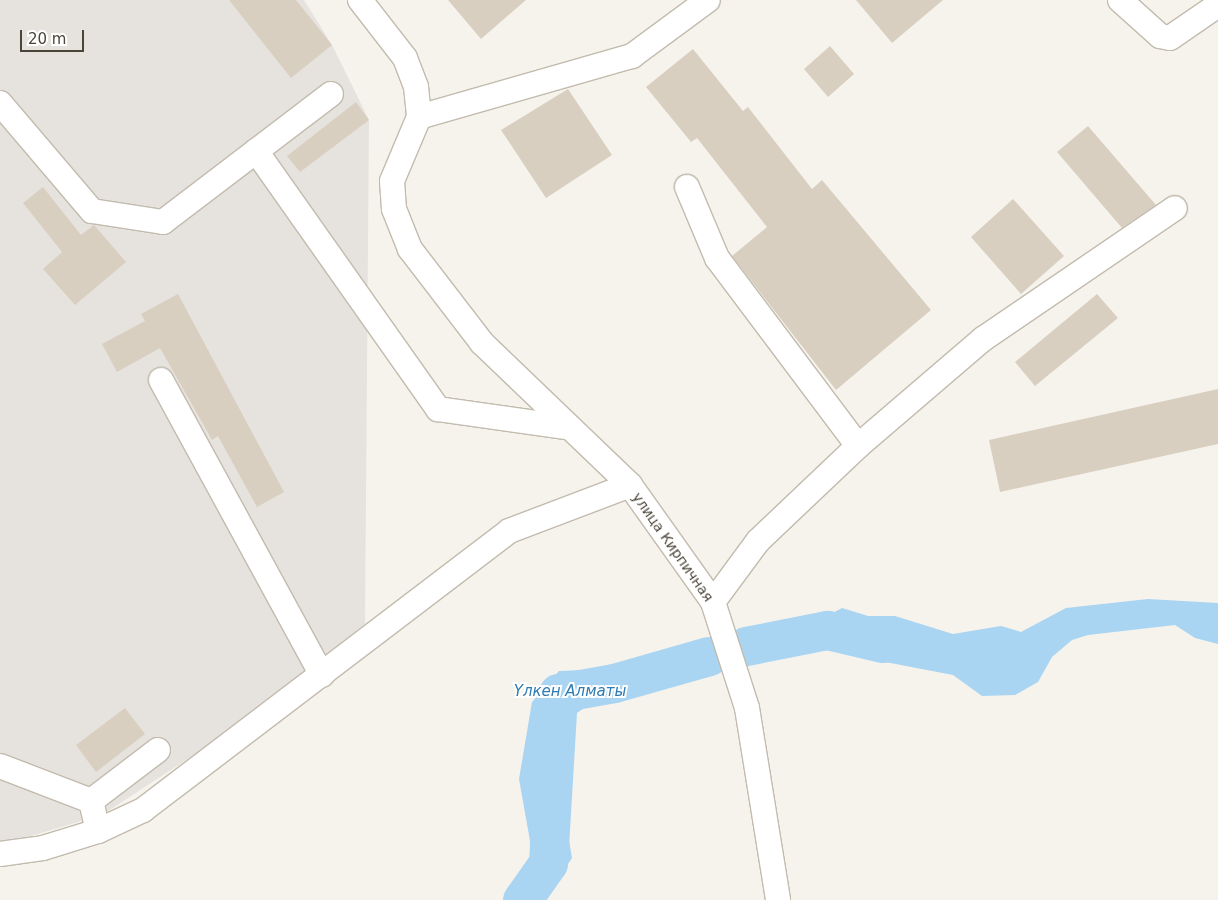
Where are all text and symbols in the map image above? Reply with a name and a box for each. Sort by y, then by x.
scale bar [22,20,86,52]
text: 20 m [28,30,66,48]
street label: улица Кирпичная [629,489,717,605]
water label: Үлкен Алматы [514,683,626,701]

